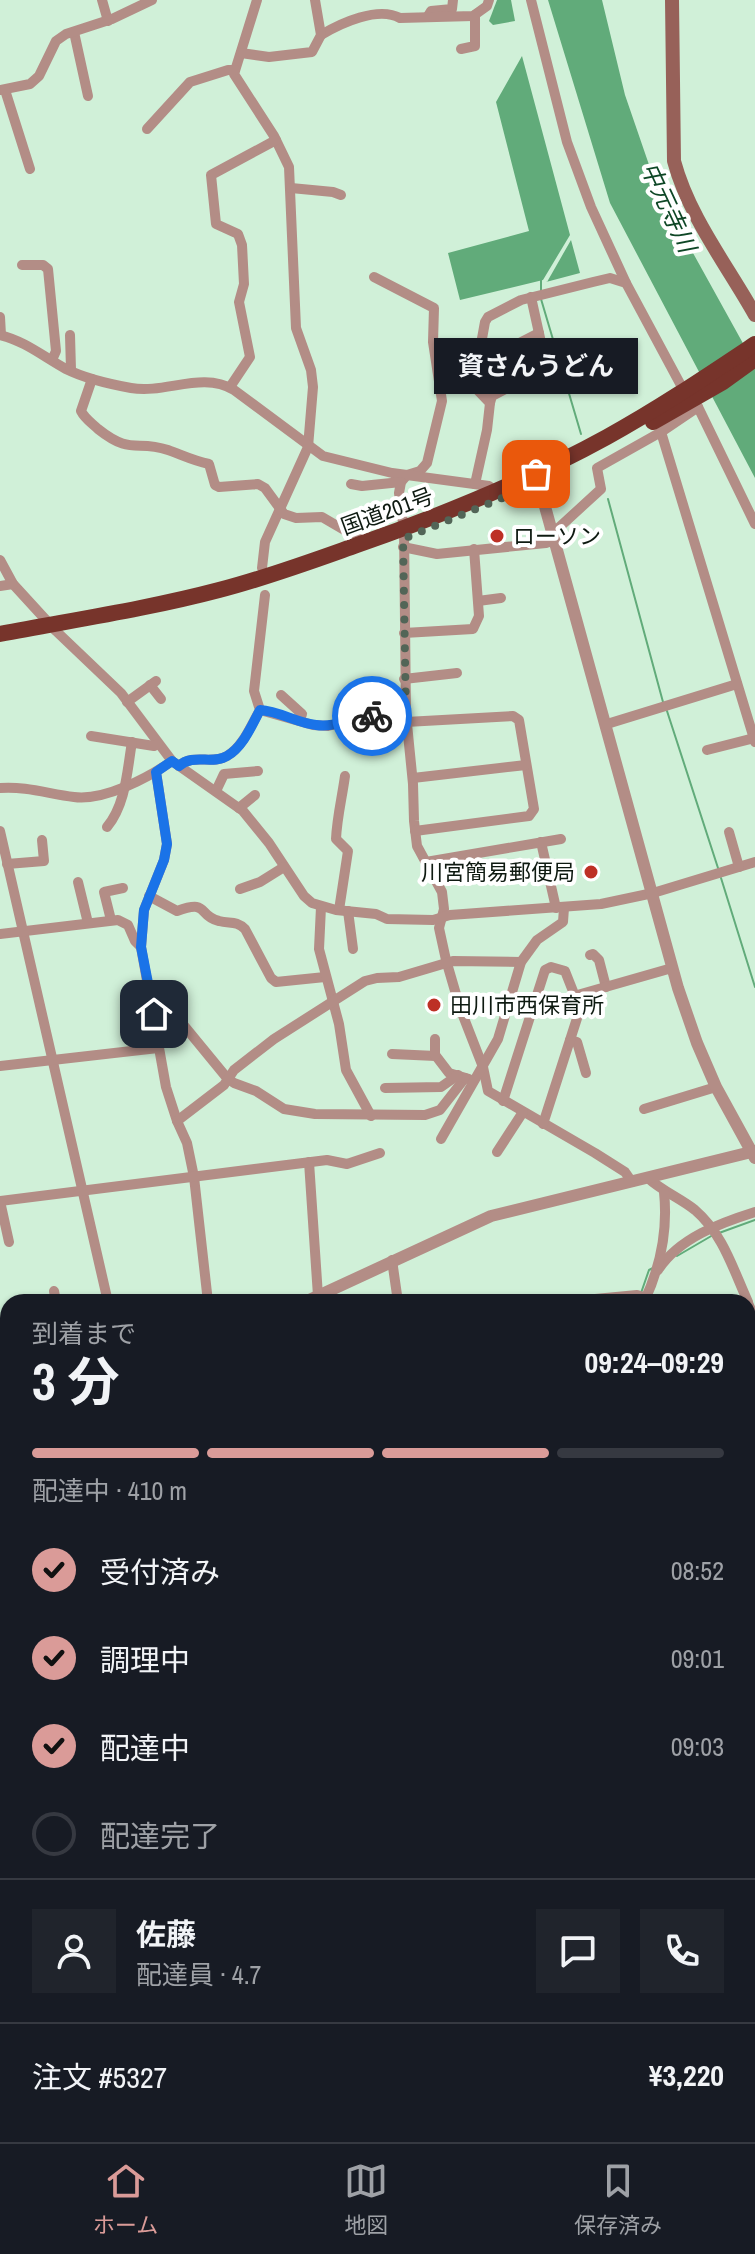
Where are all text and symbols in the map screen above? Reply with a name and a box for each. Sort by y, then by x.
water label: 中元寺川 [634,157,705,260]
callout: 資さんうどん [434,338,638,394]
text: 資さんうどん [458,348,614,383]
pin [502,440,570,508]
icon: bag [514,452,558,496]
street label: 国道201号 [337,480,437,542]
place label: ローソン [513,521,601,551]
marker: ローソン [488,527,506,545]
courier [332,676,412,756]
icon: bike [350,694,394,738]
place label: 川宮簡易郵便局 [421,857,575,887]
marker: 川宮簡易郵便局 [582,863,600,881]
pin [120,980,188,1048]
place label: 田川市西保育所 [450,990,604,1020]
icon: home [132,992,176,1036]
marker: 田川市西保育所 [425,996,443,1014]
text: 到着まで [32,1316,136,1351]
text: 09:24–09:29 [585,1342,724,1382]
text: 3 分 [32,1346,120,1416]
text: 配達中 · 410 m [32,1473,187,1508]
icon: check [32,1548,76,1592]
text: 受付済み [100,1552,220,1592]
text: 08:52 [671,1553,724,1588]
icon: check [32,1636,76,1680]
text: 調理中 [100,1640,190,1680]
text: 09:01 [671,1641,724,1676]
icon: check [32,1724,76,1768]
text: 配達中 [100,1728,190,1768]
text: 09:03 [671,1729,724,1764]
text: 配達完了 [100,1816,220,1856]
button: person [32,1909,116,1993]
button: chat [536,1909,620,1993]
button: phone [640,1909,724,1993]
text: 佐藤 [136,1914,196,1954]
text: 配達員 · 4.7 [136,1957,261,1992]
text: ¥3,220 [649,2055,724,2095]
text: 注文 #5327 [32,2057,167,2097]
tab: ホーム [93,2159,158,2240]
tab: 地図 [344,2159,388,2240]
tab: 保存済み [574,2159,662,2240]

